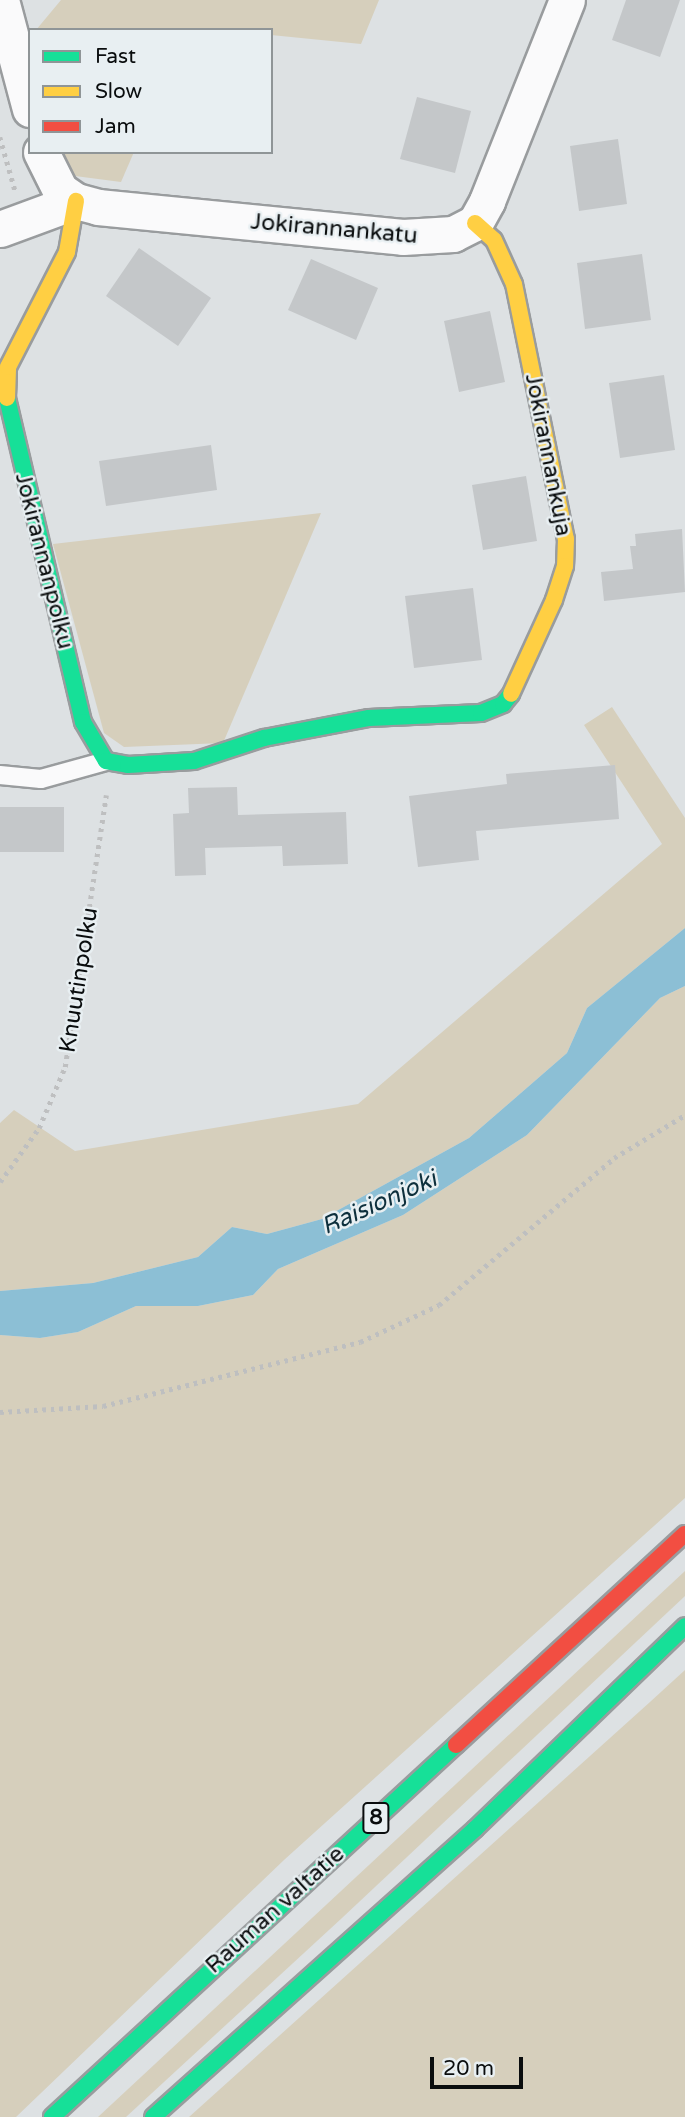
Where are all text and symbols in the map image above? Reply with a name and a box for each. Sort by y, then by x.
legend [28,28,273,154]
text: Fast [95,44,136,69]
text: Slow [95,79,142,104]
text: Jam [95,114,136,139]
street label: Jokirannankatu [249,208,419,250]
street label: Jokirannankuja [519,371,577,539]
street label: Jokirannanpolku [9,470,79,652]
street label: Knuutinpolku [54,905,104,1055]
water label: Raisionjoki [317,1165,441,1241]
road number: 8 [362,1800,390,1836]
street label: Rauman valtatie [200,1841,350,1979]
scale bar [433,2044,526,2088]
text: 20 m [443,2056,494,2081]

